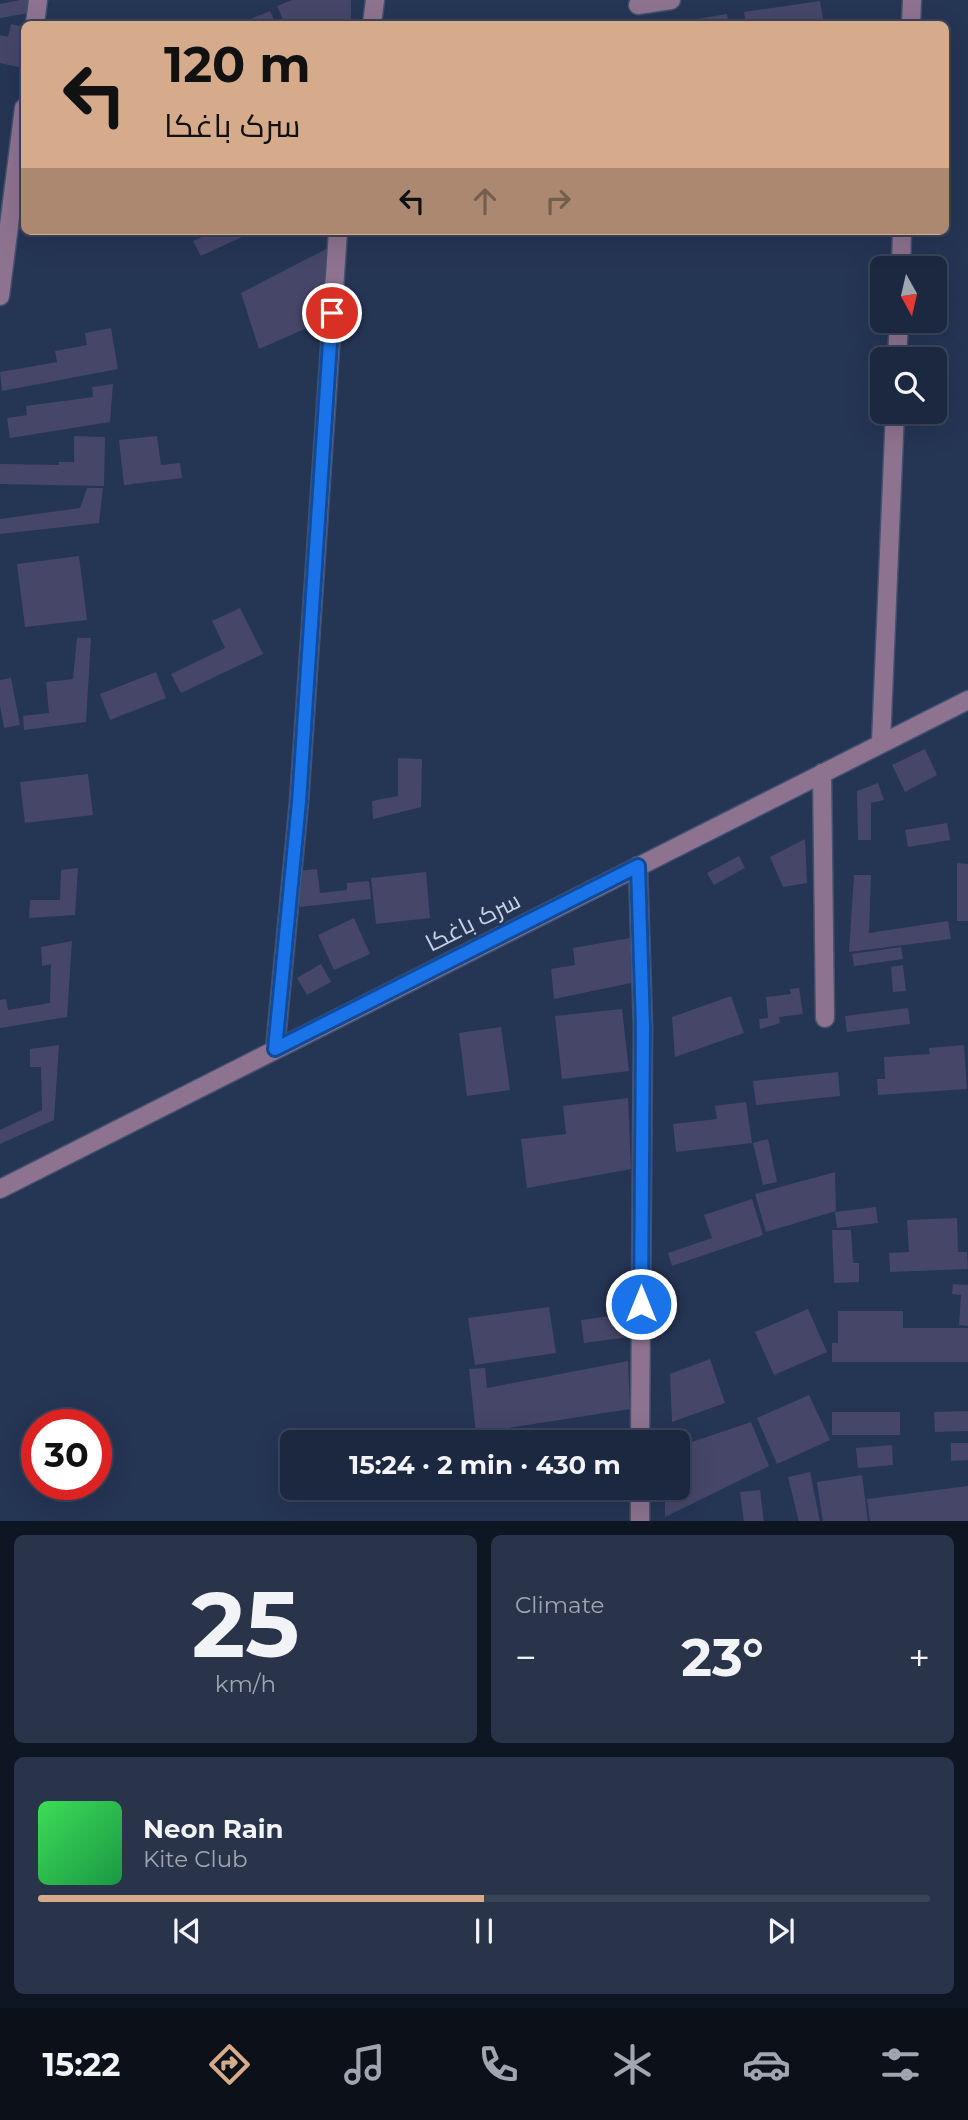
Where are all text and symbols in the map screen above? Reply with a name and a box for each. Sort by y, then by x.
text: 120 m [164,35,311,94]
icon: left [49,49,140,140]
text: سرک باغکا [164,106,300,145]
icon: left [393,182,431,220]
icon: ahead [466,182,504,220]
icon: right [539,182,577,220]
north arrow [870,256,947,332]
map controls [870,256,947,424]
pin [302,283,362,343]
icon: arrive [313,294,351,332]
button: search [870,347,947,424]
street label: سرک باغکا [421,885,525,958]
position arrow [604,1267,678,1341]
speed limit sign: 30 [21,1409,112,1500]
text: 15:24 · 2 min · 430 m [349,1449,621,1481]
text: 25 [192,1569,299,1680]
text: Climate [515,1591,604,1619]
text: 23° [681,1626,764,1689]
text: − [515,1634,537,1681]
text: + [908,1634,930,1681]
text: km/h [215,1670,276,1698]
text: Neon Rain [143,1813,284,1845]
text: Kite Club [143,1845,248,1873]
icon: previous [168,1912,206,1950]
icon: pause [465,1912,503,1950]
icon: next [762,1912,800,1950]
icon: directions [205,2040,254,2089]
icon: music [340,2040,389,2089]
icon: phone [474,2040,523,2089]
icon: climate [608,2040,657,2089]
icon: car [742,2040,791,2089]
icon: filters [876,2040,925,2089]
text: 15:22 [43,2045,120,2084]

